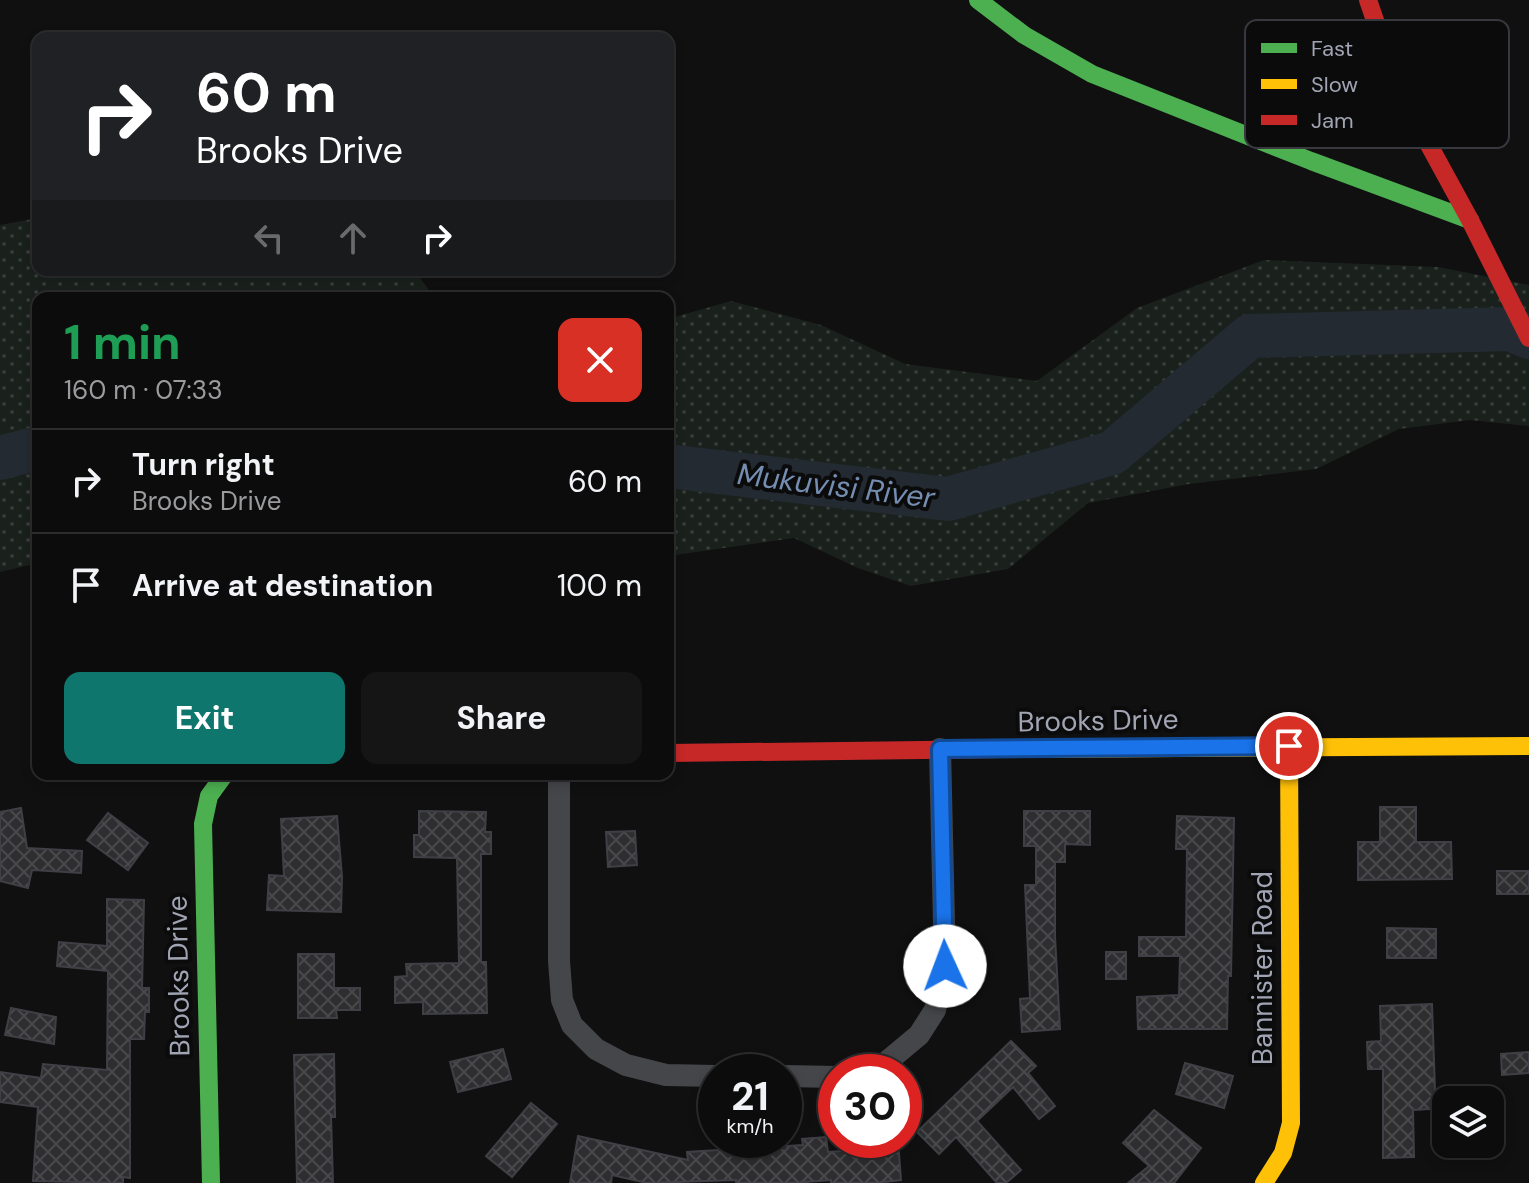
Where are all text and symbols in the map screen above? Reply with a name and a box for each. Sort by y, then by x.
legend [1245,20,1509,148]
text: Fast [1311,34,1353,63]
text: 60 m [196,56,337,129]
icon: right [64,64,168,168]
text: Slow [1311,70,1358,99]
text: Jam [1311,106,1354,135]
text: Brooks Drive [196,127,403,174]
icon: left [247,216,291,260]
icon: ahead [331,216,375,260]
icon: right [415,216,459,260]
text: 1 min [64,311,181,374]
button: close [558,318,642,402]
text: 160 m · 07:33 [64,373,223,407]
text: Turn right [132,445,275,484]
water label: Mukuvisi River [735,454,938,517]
icon: right [64,459,108,503]
text: 60 m [568,462,642,501]
text: Brooks Drive [132,484,282,518]
icon: arrive [64,563,108,607]
text: Arrive at destination [132,566,433,605]
text: 100 m [557,566,642,605]
button: Exit [64,672,345,764]
button: Share [361,672,642,764]
street label: Brooks Drive [1017,701,1179,740]
pin [1255,712,1323,780]
icon: arrive [1267,724,1311,768]
street label: Bannister Road [1244,871,1281,1065]
street label: Brooks Drive [159,895,198,1057]
position arrow [903,924,987,1008]
speed limit sign: 30 [818,1054,922,1158]
text: 21 [731,1070,769,1122]
map controls [1432,1086,1504,1158]
button: layers [1432,1086,1504,1158]
text: km/h [726,1113,774,1139]

